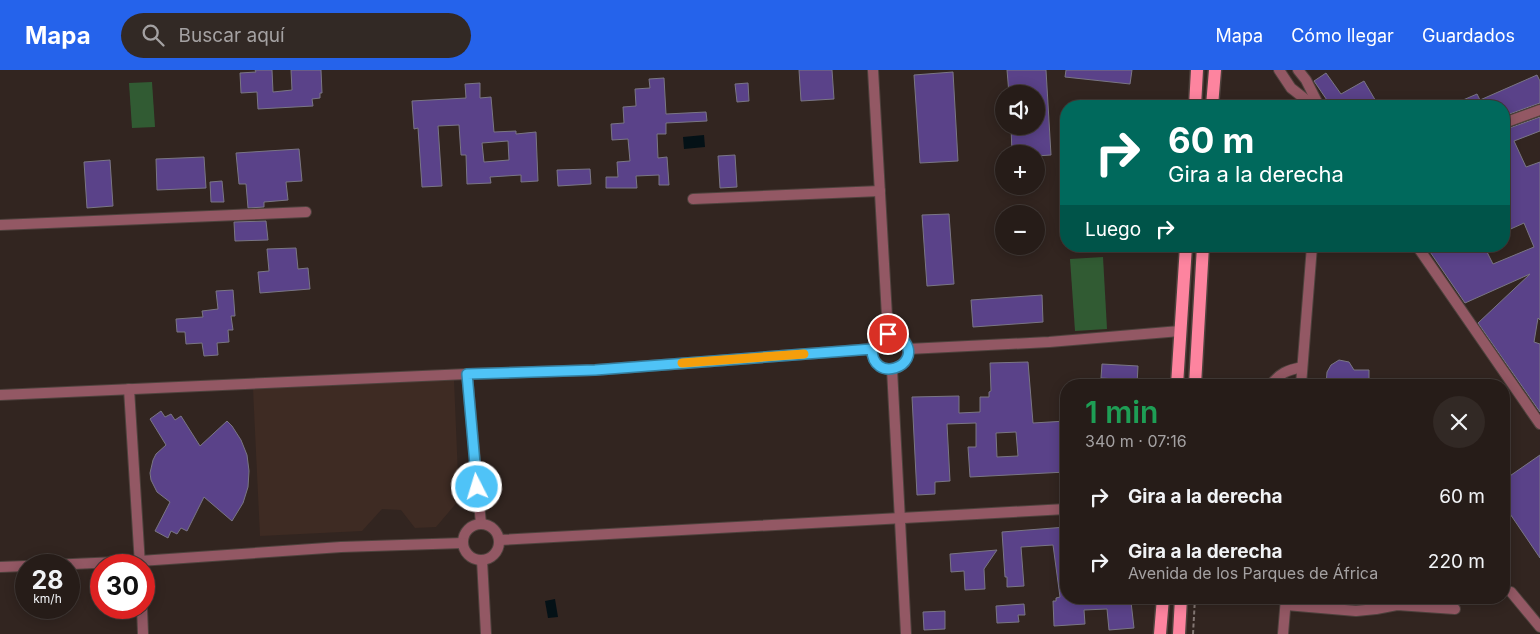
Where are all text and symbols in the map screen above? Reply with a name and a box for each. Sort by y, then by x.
search box [121,13,471,58]
text: Mapa [25,21,91,50]
icon: search [139,21,167,49]
text: Buscar aquí [179,24,285,47]
text: Mapa [1216,25,1263,46]
text: Cómo llegar [1291,25,1394,46]
text: Guardados [1422,25,1515,46]
map controls [995,85,1045,255]
button: sound [995,85,1045,135]
text: 60 m [1168,119,1255,161]
icon: right [1085,120,1150,185]
button: + [995,145,1045,195]
text: Gira a la derecha [1168,161,1344,187]
button: − [995,205,1045,255]
icon: right [1151,215,1179,243]
text: Luego [1085,218,1141,241]
pin [867,313,909,355]
icon: arrive [874,320,902,348]
text: 1 min [1085,394,1158,430]
button: close [1433,396,1485,448]
text: 340 m · 07:16 [1085,431,1187,451]
position arrow [450,460,502,512]
icon: right [1085,483,1113,511]
text: Gira a la derecha [1128,485,1283,508]
text: 60 m [1439,485,1485,508]
text: Gira a la derecha [1128,540,1283,563]
icon: right [1085,548,1113,576]
text: 220 m [1428,550,1485,573]
speed limit sign: 30 [90,554,155,619]
text: Avenida de los Parques de África [1128,563,1378,583]
text: 28 [31,565,64,595]
text: km/h [33,591,62,606]

